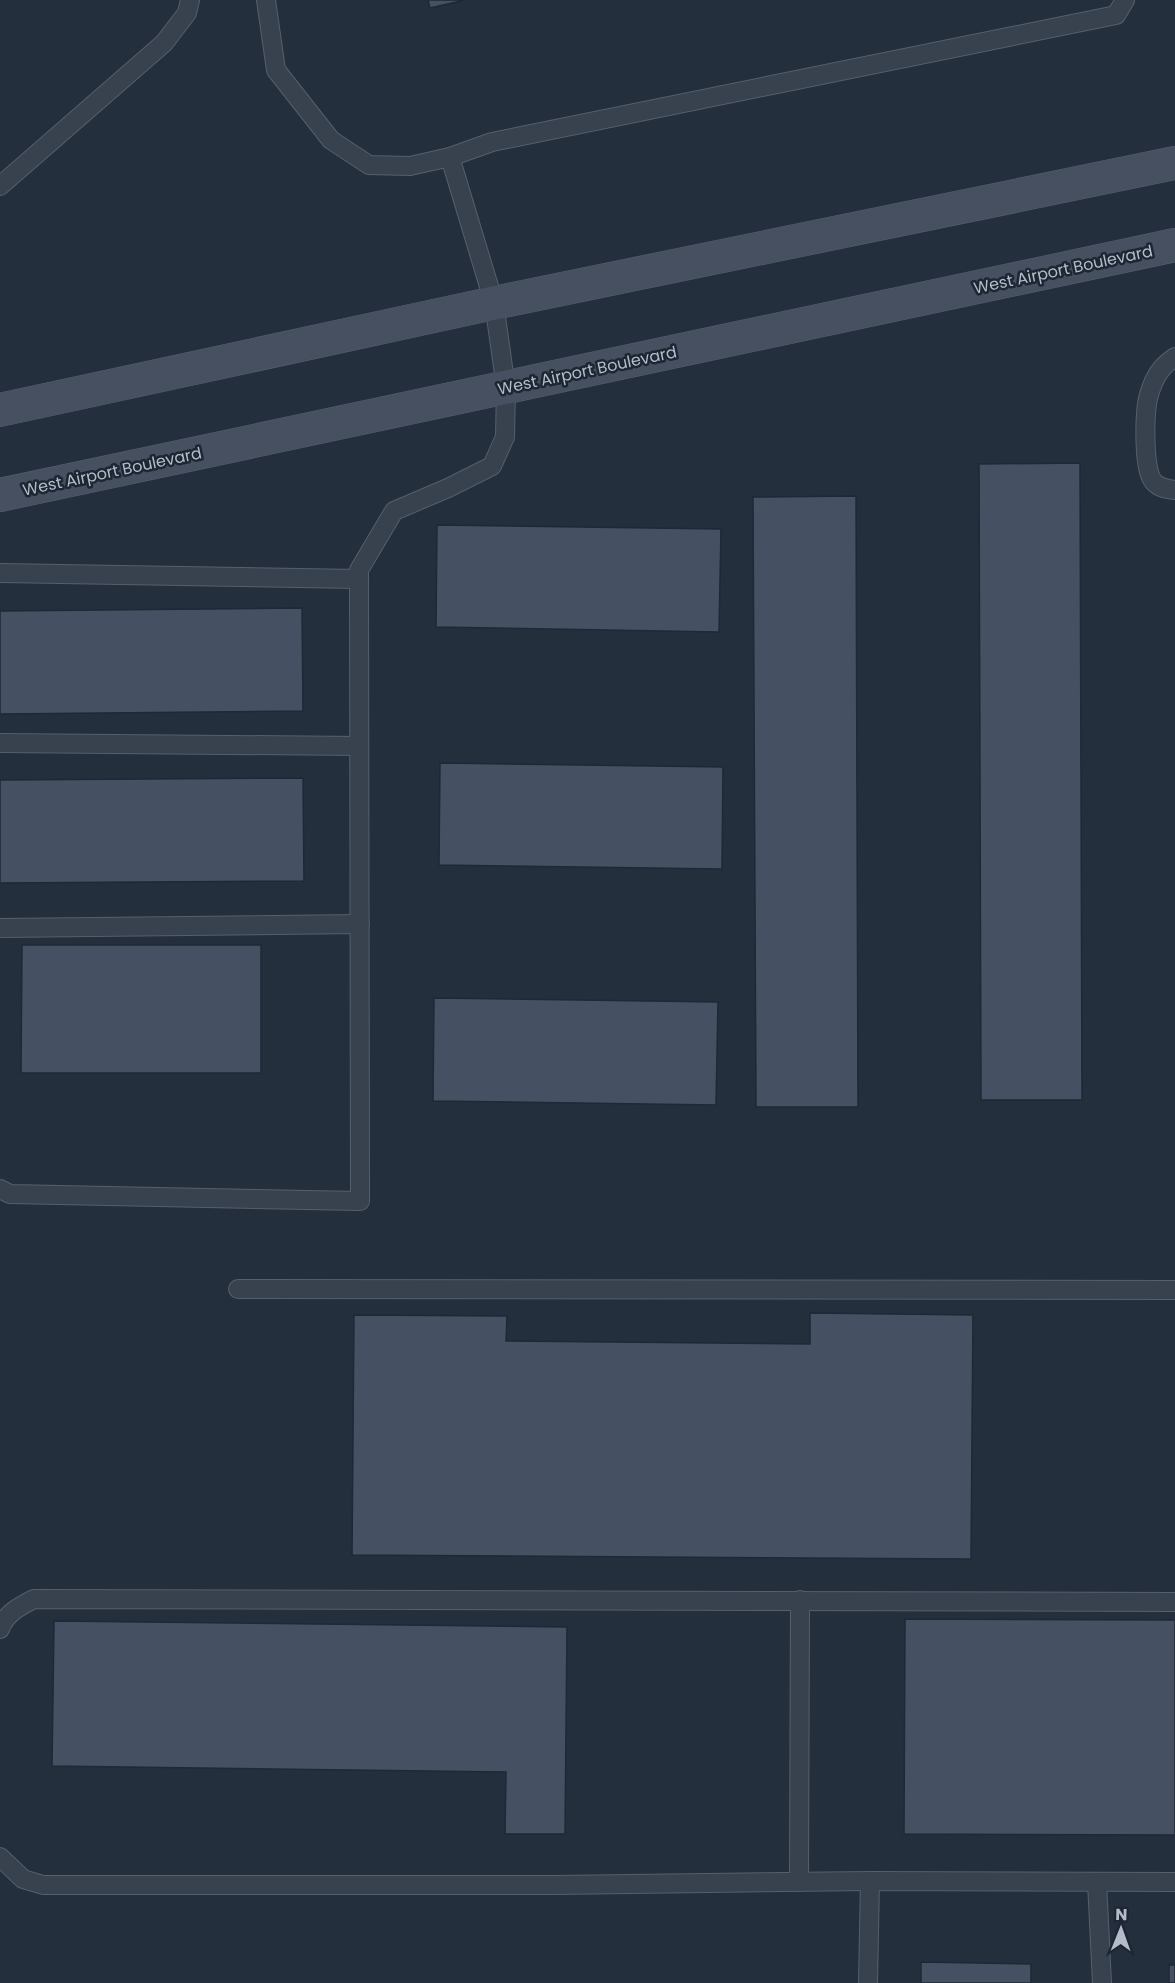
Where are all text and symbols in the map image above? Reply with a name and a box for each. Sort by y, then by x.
street label: West Airport Boulevard [971,239,1155,300]
street label: West Airport Boulevard [495,340,679,401]
street label: West Airport Boulevard [20,441,204,502]
north arrow [1091,1899,1151,1959]
text: N [1115,1903,1127,1926]

